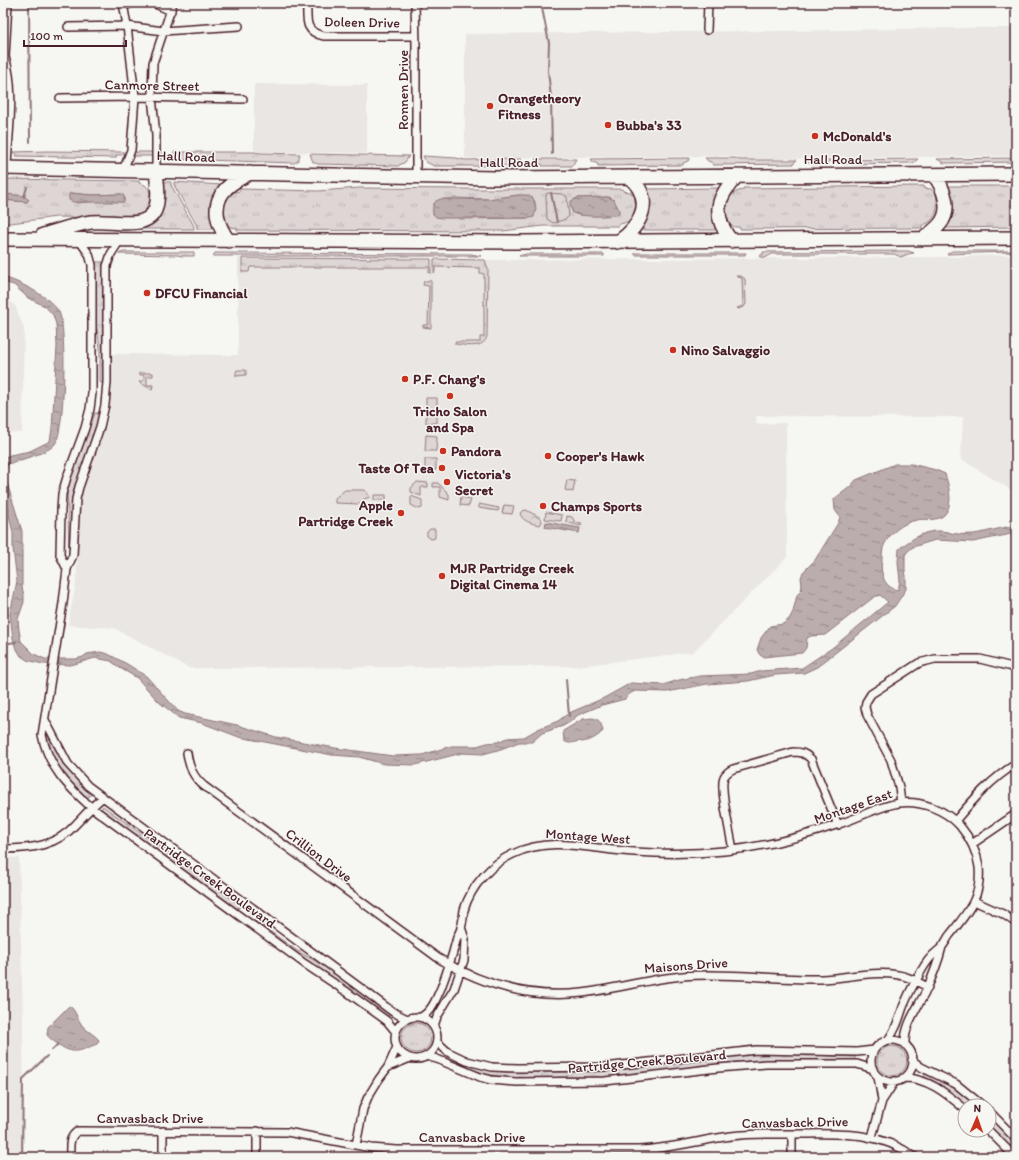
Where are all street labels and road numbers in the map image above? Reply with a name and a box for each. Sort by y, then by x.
street label: Doleen Drive [324,13,400,32]
street label: Ronnen Drive [395,50,412,130]
street label: Canmore Street [104,76,200,95]
street label: Hall Road [156,147,216,166]
street label: Hall Road [804,151,863,168]
street label: Hall Road [480,154,539,171]
street label: Montage East [812,785,895,828]
street label: Partridge Creek Boulevard [140,825,279,932]
street label: Crillion Drive [282,825,356,886]
street label: Montage West [545,825,631,848]
street label: Maisons Drive [644,954,729,977]
street label: Partridge Creek Boulevard [567,1046,727,1077]
street label: Canvasback Drive [97,1110,204,1127]
street label: Canvasback Drive [742,1113,849,1132]
street label: Canvasback Drive [419,1129,526,1146]

